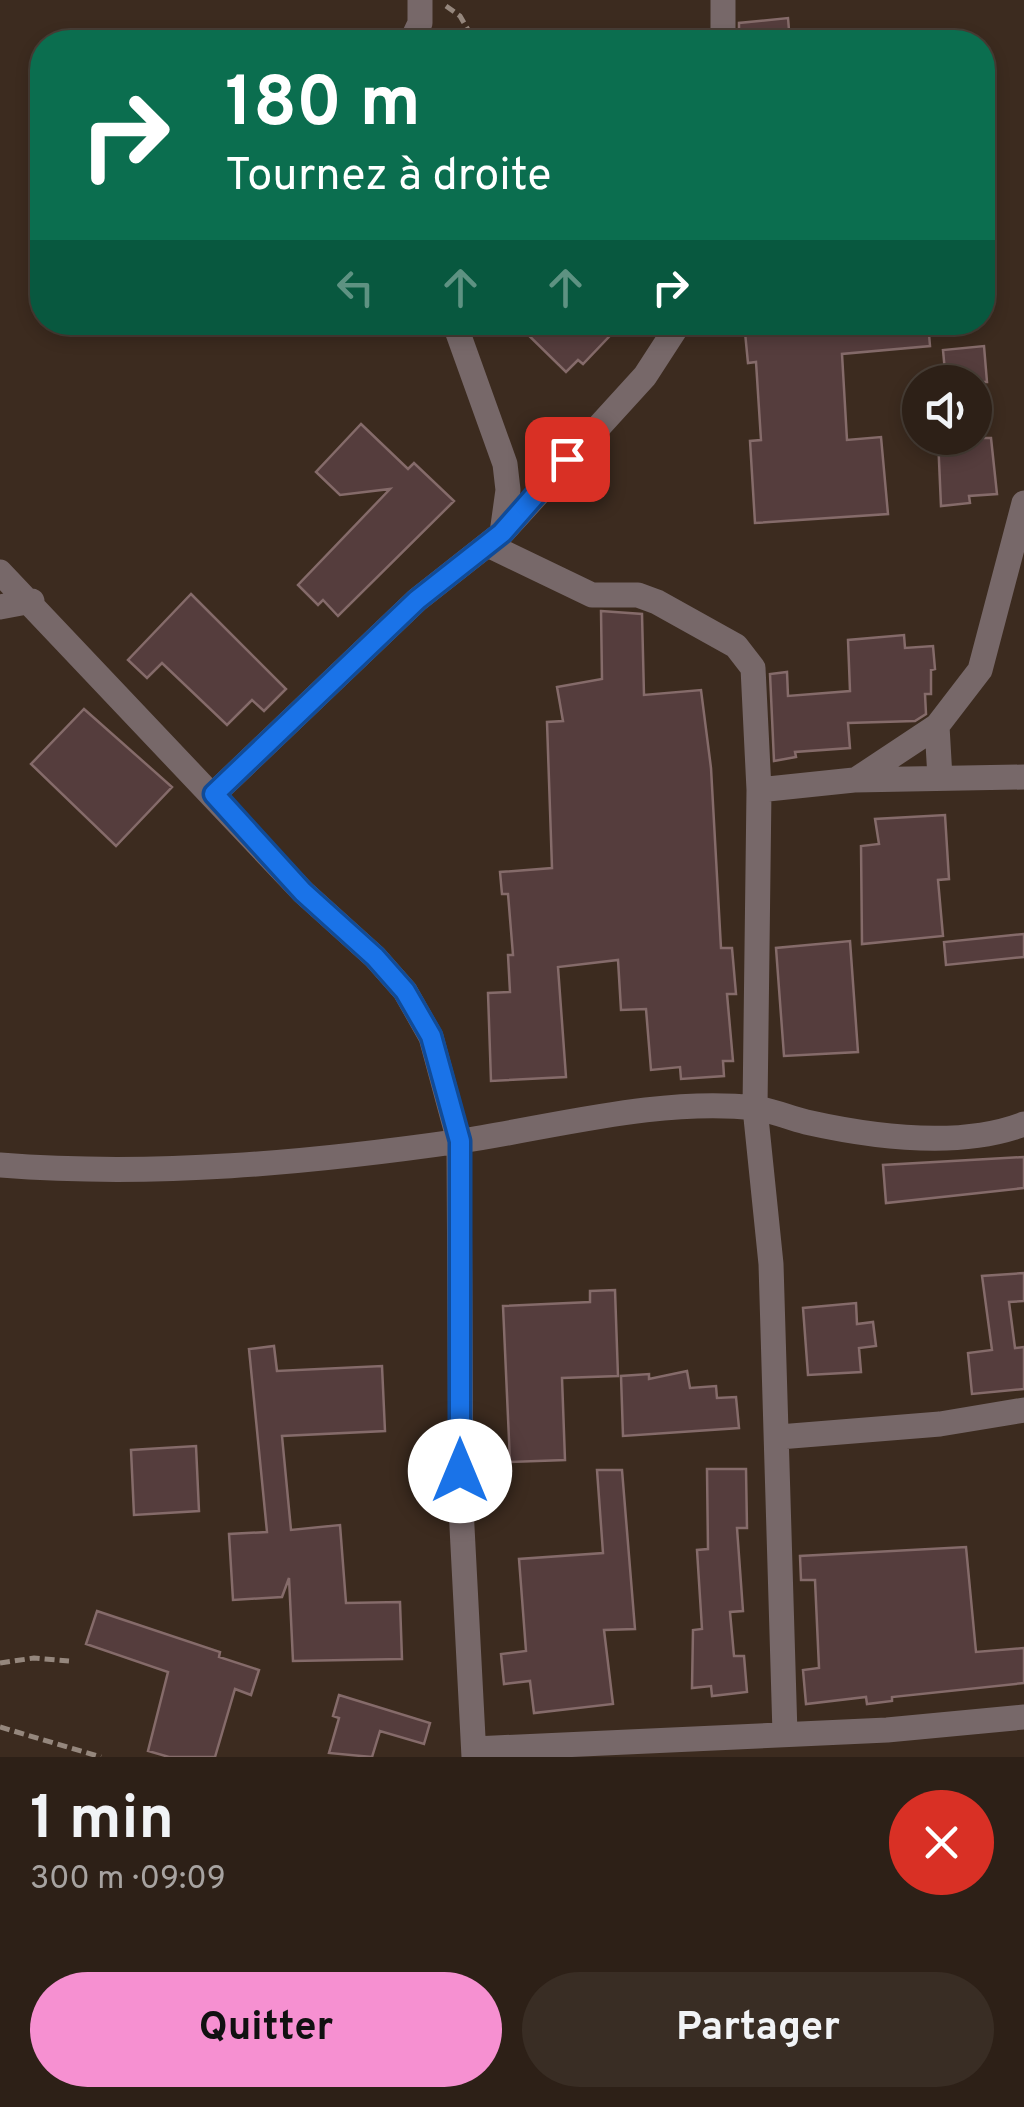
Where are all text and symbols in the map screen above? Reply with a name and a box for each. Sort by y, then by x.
text: 180 m [225,62,421,151]
icon: right [60,70,190,200]
text: Tournez à droite [225,149,552,206]
icon: left [328,260,383,315]
icon: ahead [433,260,488,315]
icon: ahead [538,260,593,315]
icon: right [643,260,698,315]
map controls [902,365,992,455]
button: sound [902,365,992,455]
pin [525,417,610,502]
icon: arrive [540,432,595,487]
position arrow [408,1419,512,1523]
text: 1 min [30,1784,174,1860]
button: close [889,1790,994,1895]
text: 300 m · 09:09 [30,1860,226,1900]
button: Quitter [30,1972,502,2087]
button: Partager [522,1972,994,2087]

